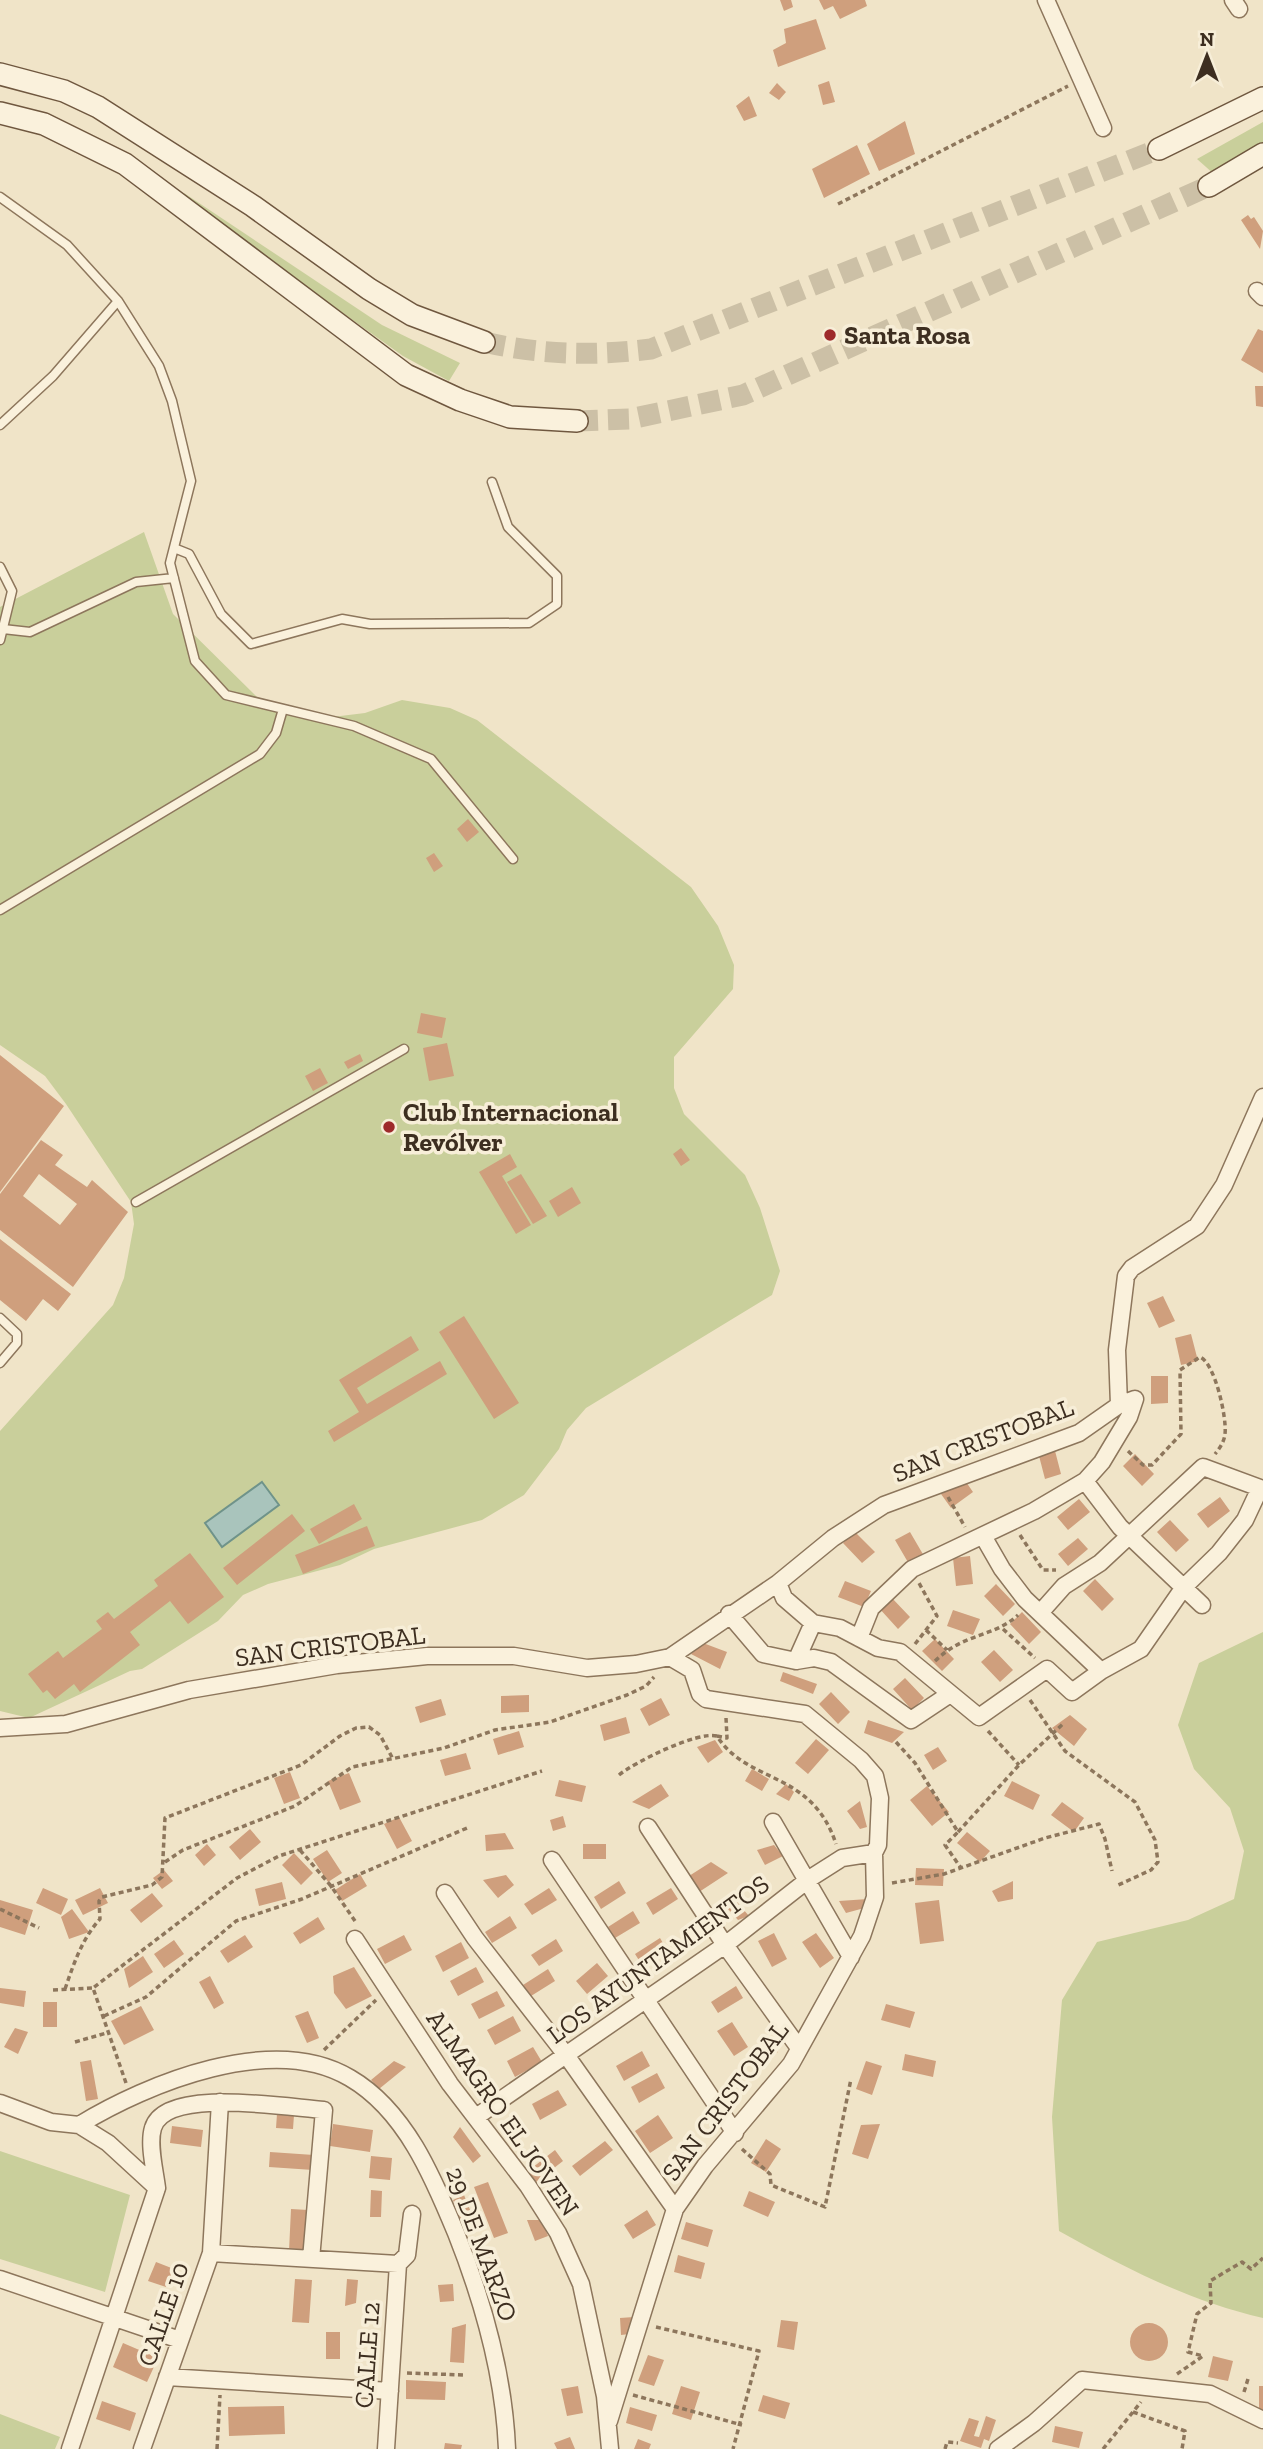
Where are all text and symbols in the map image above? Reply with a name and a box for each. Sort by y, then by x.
north arrow [1172,21,1242,91]
text: N [1200,28,1214,51]
place label: Santa Rosa [844,319,971,351]
marker: Santa Rosa [822,327,838,343]
place label: Club Internacional Revólver [403,1096,619,1158]
marker: Club Internacional Revólver [381,1119,397,1135]
street label: SAN CRISTOBAL [888,1391,1078,1489]
street label: SAN CRISTOBAL [233,1618,427,1674]
street label: LOS AYUNTAMIENTOS [541,1868,775,2050]
street label: ALMAGRO EL JOVEN [420,2004,586,2222]
street label: SAN CRISTOBAL [655,2015,795,2187]
street label: 29 DE MARZO [439,2162,525,2326]
street label: CALLE 10 [130,2258,196,2370]
street label: CALLE 12 [347,2301,387,2409]

